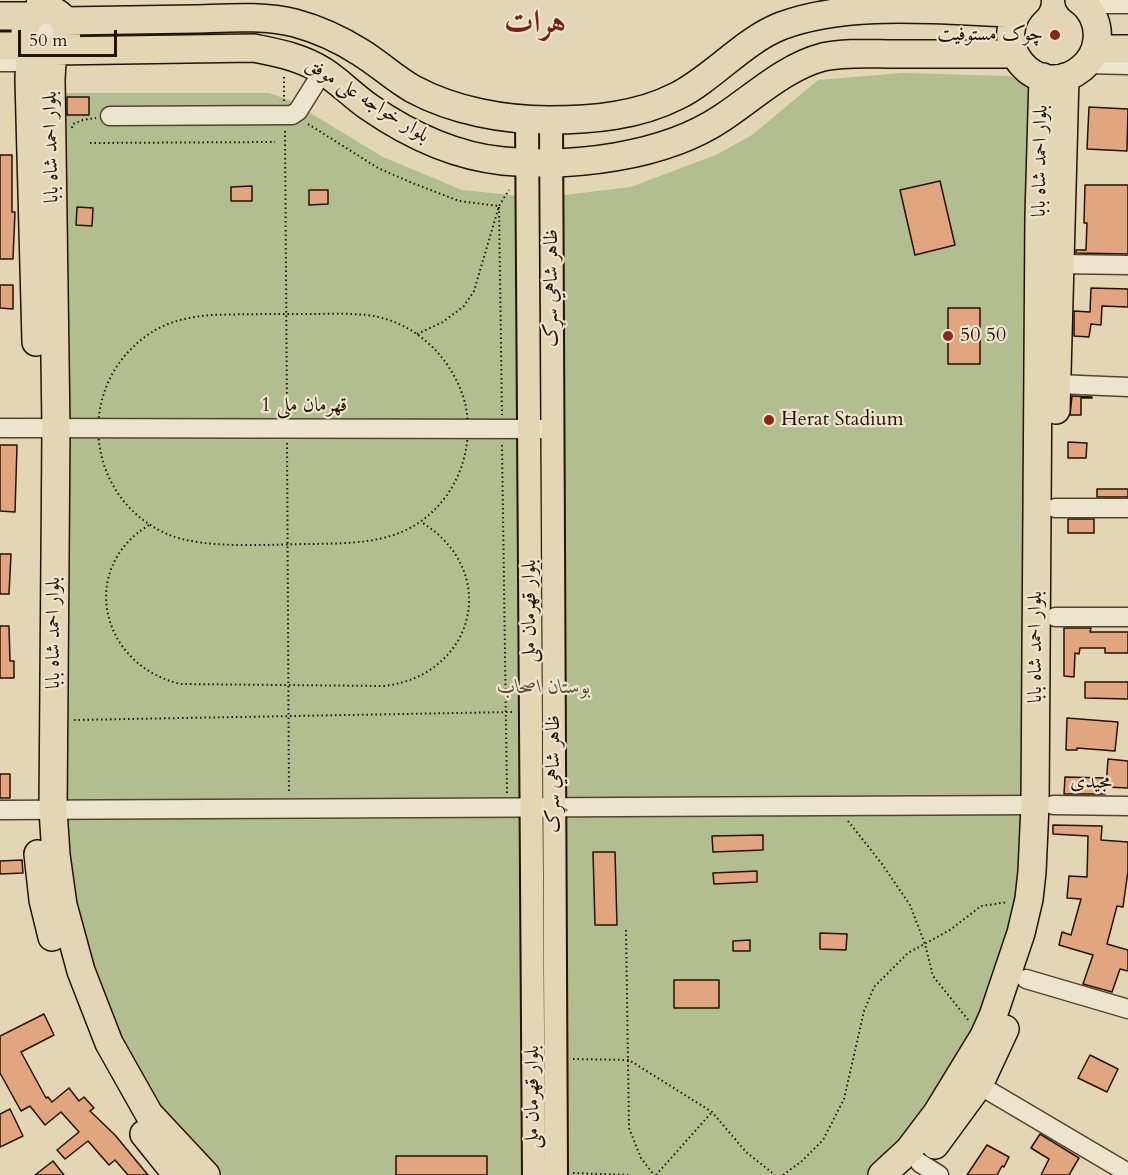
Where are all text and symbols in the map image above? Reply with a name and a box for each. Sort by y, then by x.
district label: هرات [504,6,566,44]
scale bar [21,18,120,56]
place label: چوک مستوفیت [937,23,1043,47]
text: 50 m [29,28,68,53]
marker: چوک مستوفیت [1048,28,1062,42]
street label: بلوار خواجه علی موفق [301,53,433,149]
street label: بلوار احمد شاه بابا [39,91,65,203]
street label: بلوار احمد شاه بابا [1028,105,1054,217]
street label: ظاهر شاهي سړک [540,229,564,347]
place label: 50 50 [960,324,1006,348]
marker: 50 50 [941,329,955,343]
street label: قهرمان ملی 1 [261,394,347,418]
place label: Herat Stadium [781,408,904,432]
marker: Herat Stadium [762,413,776,427]
street label: بلوار قهرمان ملی [518,559,542,663]
street label: بلوار احمد شاه بابا [42,577,66,689]
street label: بلوار احمد شاه بابا [1024,591,1048,703]
park label: بوستان اصحاب [497,676,591,700]
street label: ظاهر شاهي سړک [542,715,566,833]
street label: مجیدی [1070,771,1112,795]
street label: بلوار قهرمان ملی [521,1045,545,1149]

